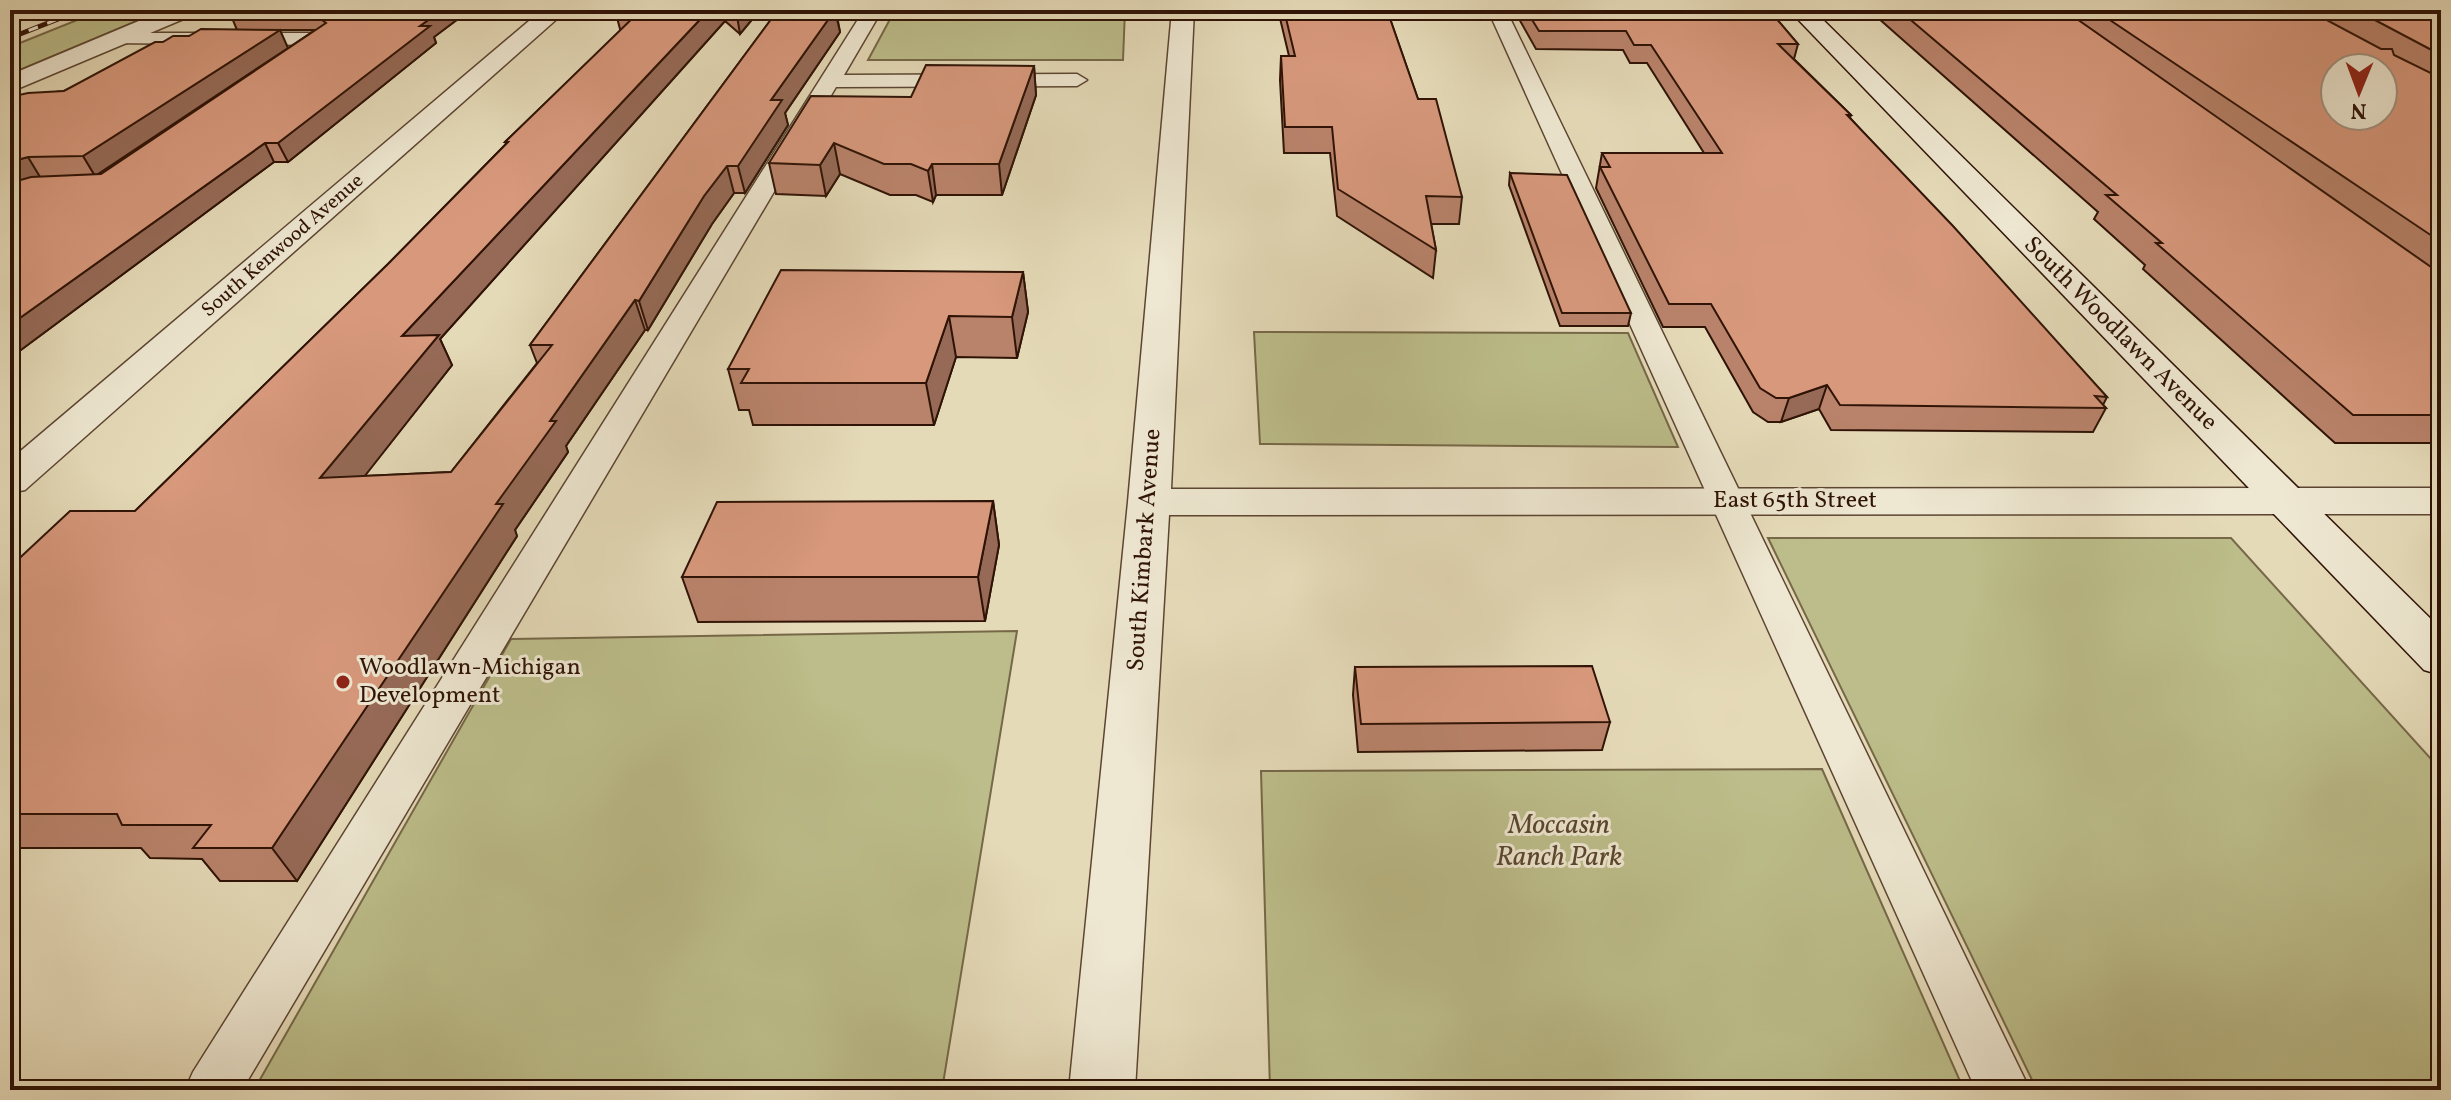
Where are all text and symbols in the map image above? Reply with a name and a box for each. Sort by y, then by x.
north arrow [2319,52,2399,132]
text: N [2350,94,2367,125]
street label: South Kenwood Avenue [196,168,370,324]
street label: South Woodlawn Avenue [2015,229,2225,439]
street label: South Kimbark Avenue [1120,427,1170,673]
street label: East 65th Street [1713,484,1877,518]
place label: Woodlawn-Michigan Development [359,651,581,713]
marker: Woodlawn-Michigan Development [334,673,352,691]
park label: Moccasin Ranch Park [1496,806,1622,877]

